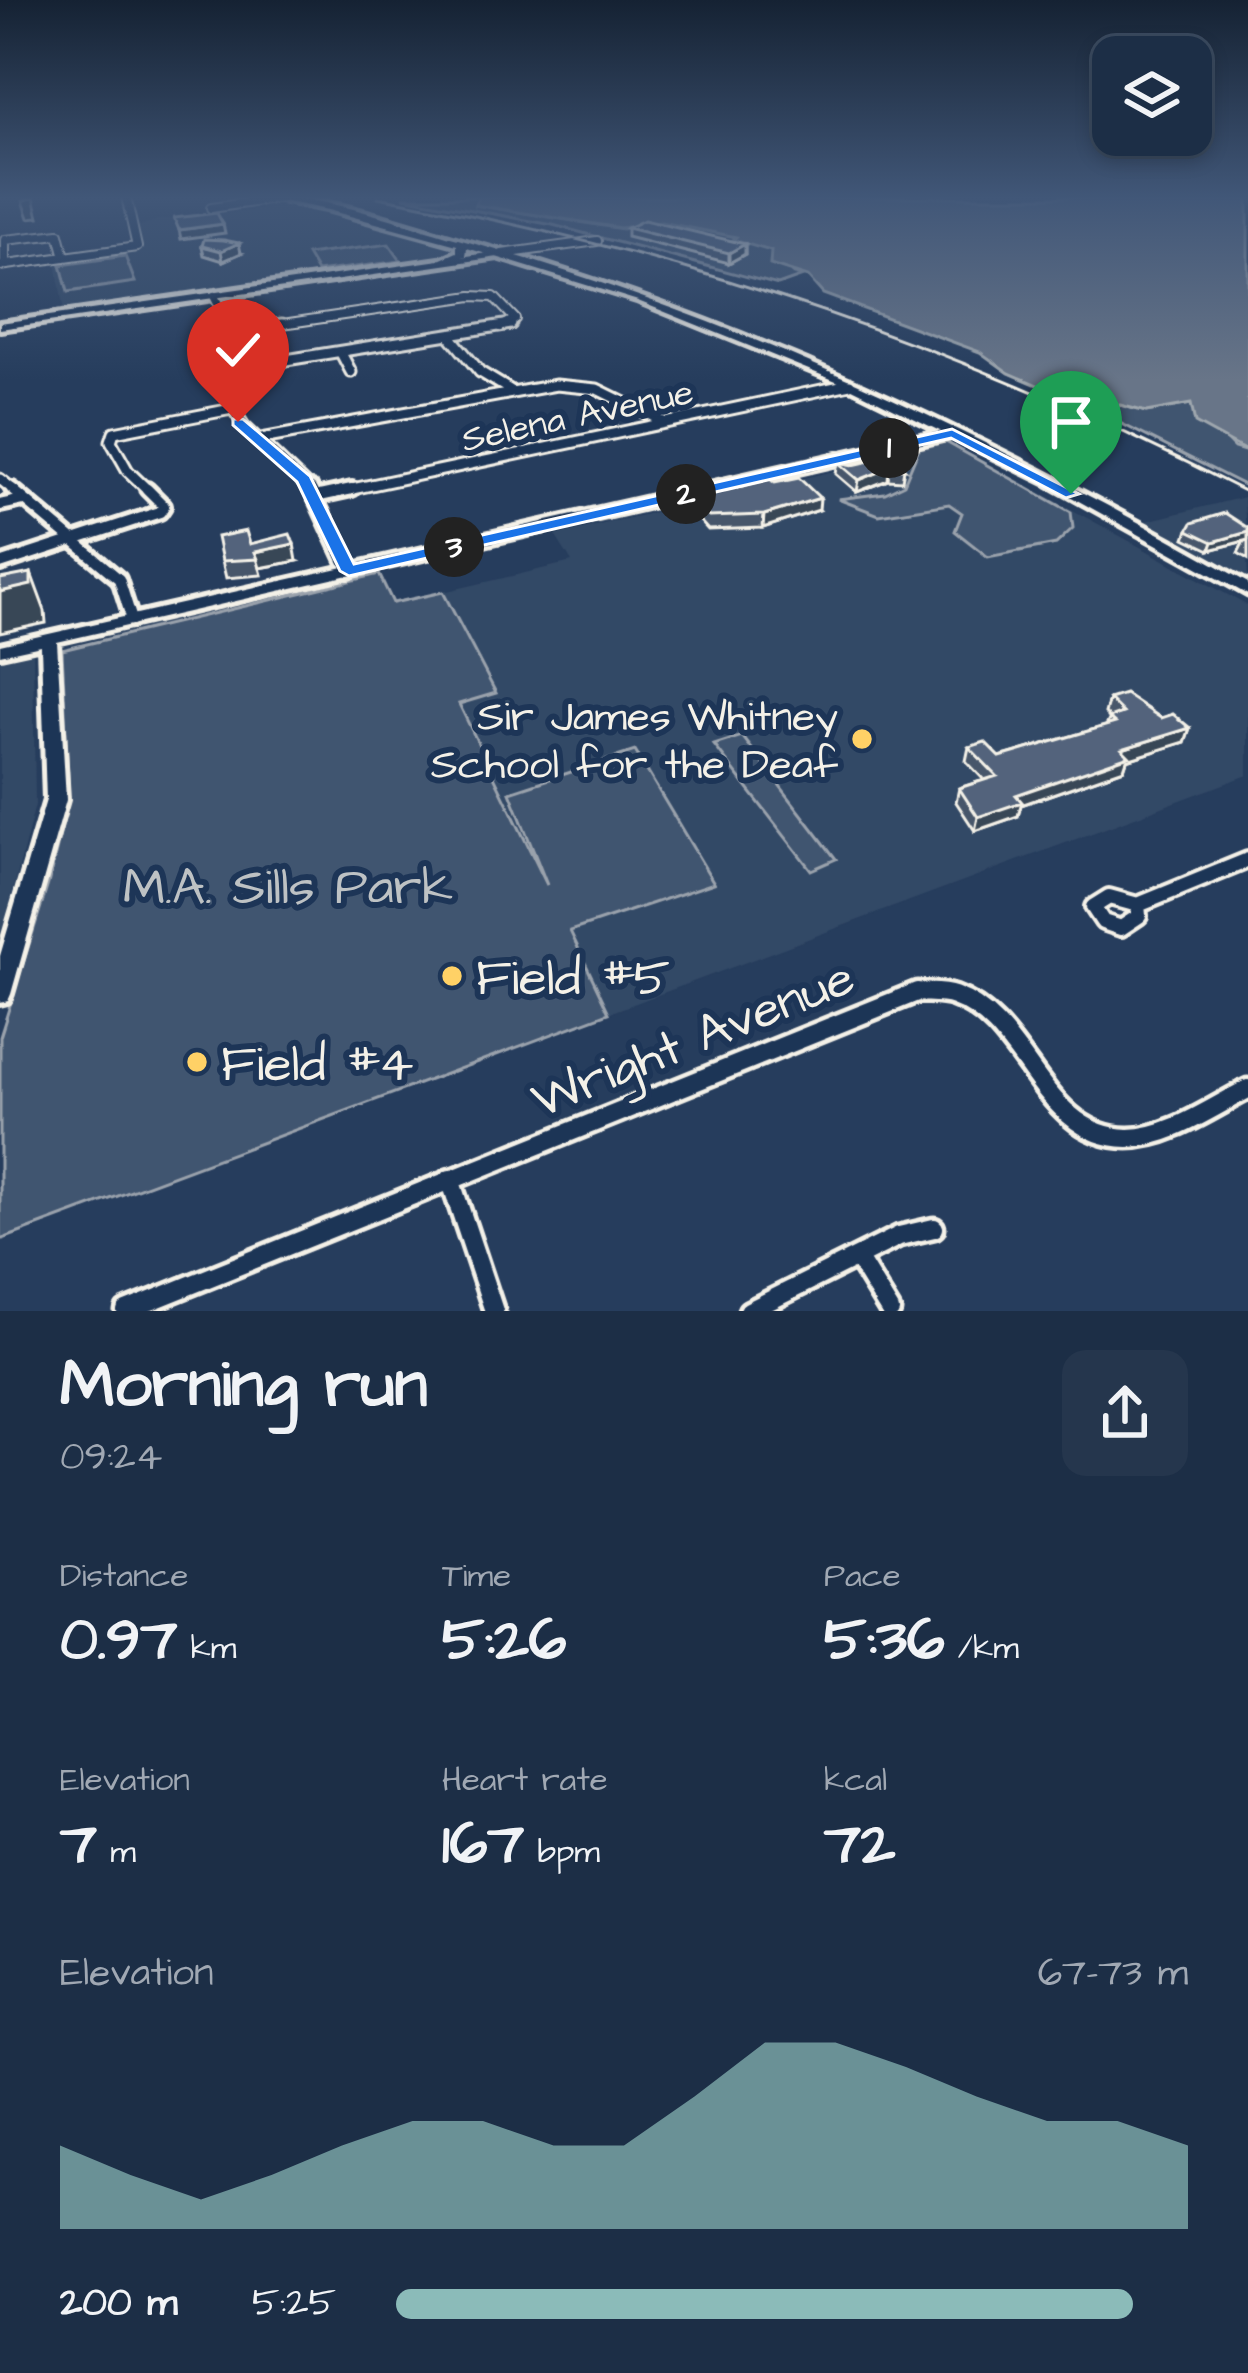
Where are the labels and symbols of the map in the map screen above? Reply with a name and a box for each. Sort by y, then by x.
pin [187,299,289,422]
street label: Selena Avenue [457,367,698,466]
pin [1020,371,1122,494]
pin: 1 [859,418,919,478]
pin: 2 [656,464,716,524]
pin: 3 [424,517,484,577]
place label: Sir James Whitney School for the Deaf [431,689,838,795]
marker: Sir James Whitney School for the Deaf [849,726,875,752]
park label: M.A. Sills Park [123,853,453,924]
street label: Wright Avenue [521,943,865,1137]
place label: Field #5 [476,944,670,1015]
marker: Field #5 [439,963,465,989]
place label: Field #4 [221,1030,413,1101]
marker: Field #4 [184,1049,210,1075]

